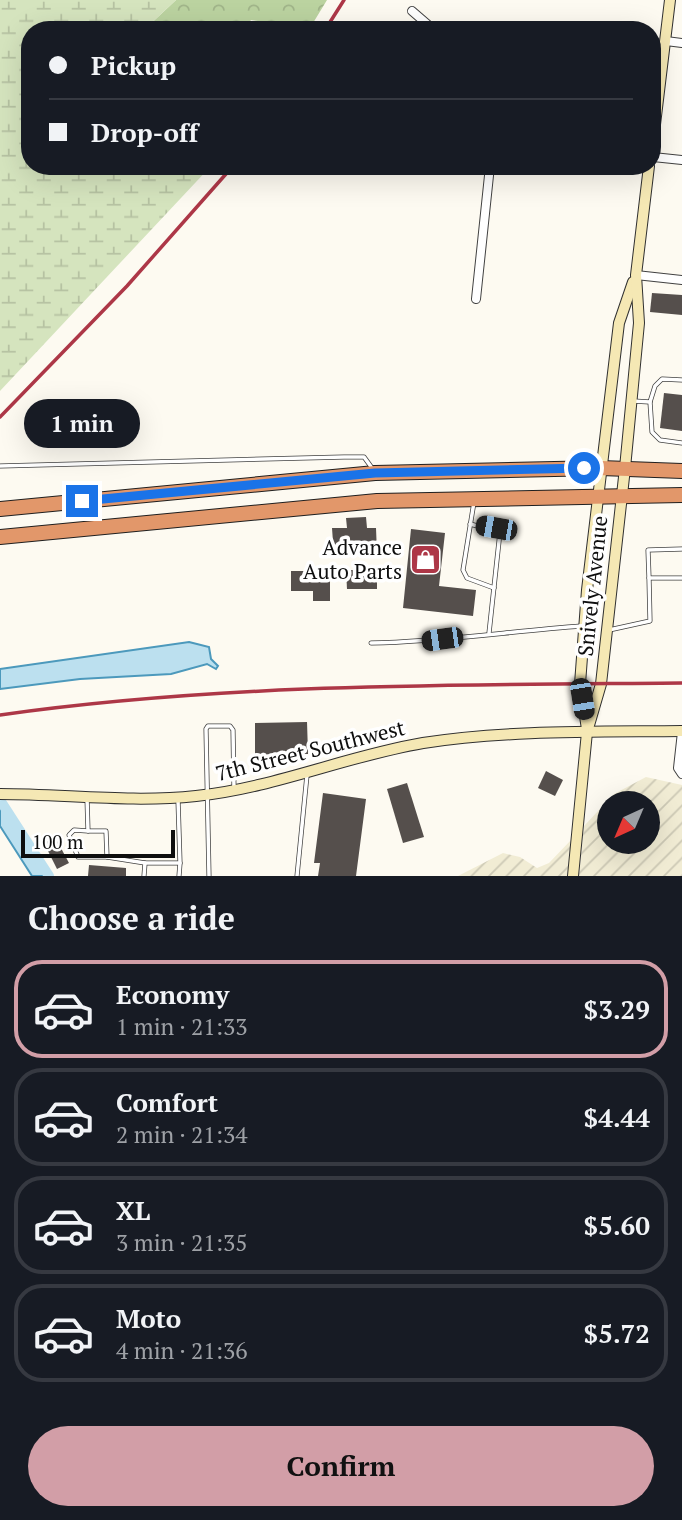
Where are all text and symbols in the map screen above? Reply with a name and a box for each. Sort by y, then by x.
text: Pickup [91,48,176,82]
text: Drop-off [91,115,198,149]
callout: 1 min [24,400,140,448]
text: 1 min [51,408,113,439]
route start [568,452,600,484]
route end [66,485,98,517]
car [474,514,519,542]
street label: Snively Avenue [571,514,613,658]
place label: Advance Auto Parts [303,533,402,585]
shop icon: Advance Auto Parts [408,542,442,576]
car [420,626,465,652]
car [569,677,596,721]
street label: 7th Street Southwest [212,713,408,787]
north arrow [597,791,660,854]
map controls [597,791,660,854]
scale bar [21,827,175,859]
text: 100 m [32,829,83,854]
text: Choose a ride [28,897,235,939]
text: Economy [116,977,229,1011]
icon: car [32,978,95,1041]
text: $3.29 [584,992,650,1026]
text: 1 min · 21:33 [116,1011,248,1042]
text: Comfort [116,1085,218,1119]
icon: car [32,1086,95,1149]
text: $4.44 [584,1100,650,1134]
text: 2 min · 21:34 [116,1119,248,1150]
text: XL [116,1193,150,1227]
icon: car [32,1194,95,1257]
text: $5.60 [584,1208,650,1242]
text: 3 min · 21:35 [116,1227,248,1258]
text: Moto [116,1301,181,1335]
icon: car [32,1302,95,1365]
text: $5.72 [584,1316,650,1350]
text: 4 min · 21:36 [116,1335,248,1366]
button: Confirm [28,1426,654,1506]

